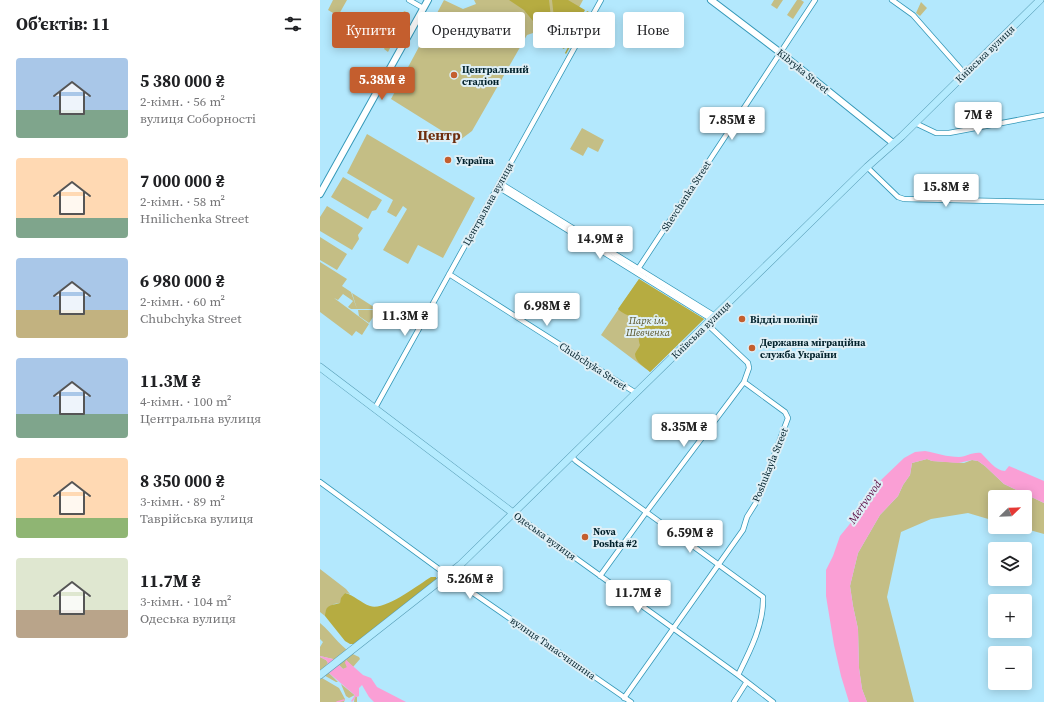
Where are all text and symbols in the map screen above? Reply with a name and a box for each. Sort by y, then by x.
text: Об’єктів: 11 [16,12,110,36]
chip: Купити [332,12,410,48]
chip: Орендувати [418,12,525,48]
chip: Фільтри [533,12,615,48]
chip: Нове [623,12,684,48]
icon: filters [282,13,304,35]
street label: Київська вулиця [953,22,1017,86]
street label: Kibryka Street [774,46,832,96]
place label: Центральний стадіон [462,63,529,88]
pin: 5.38M ₴ [345,67,419,101]
text: 5 380 000 ₴ [140,69,225,93]
marker: Центральний стадіон [449,70,459,80]
text: 5.38M ₴ [359,71,405,88]
icon: home [48,74,96,122]
text: 2-кімн. · 56 m² [140,93,225,110]
pin: 7M ₴ [954,102,1002,136]
text: 7M ₴ [964,106,992,123]
pin: 7.85M ₴ [695,107,769,141]
text: вулиця Соборності [140,110,256,127]
text: 7.85M ₴ [709,111,755,128]
district label: Центр [418,125,461,145]
place label: Україна [456,154,495,167]
marker: Україна [443,155,453,165]
street label: Shevchenka Street [658,158,714,234]
street label: Центральна вулиця [460,160,516,248]
text: 7 000 000 ₴ [140,169,225,193]
icon: home [48,174,96,222]
pin: 15.8M ₴ [909,174,983,208]
text: 15.8M ₴ [923,178,969,195]
text: 2-кімн. · 58 m² [140,193,225,210]
text: Hnilichenka Street [140,210,249,227]
pin: 14.9M ₴ [563,226,637,260]
text: 14.9M ₴ [577,230,623,247]
text: 6 980 000 ₴ [140,269,225,293]
icon: home [48,274,96,322]
text: 2-кімн. · 60 m² [140,293,225,310]
pin: 6.98M ₴ [510,293,584,327]
text: 6.98M ₴ [524,297,570,314]
street label: Київська вулиця [669,298,733,362]
pin: 11.3M ₴ [368,303,442,337]
text: 11.3M ₴ [382,307,428,324]
text: Chubchyka Street [140,310,241,327]
place label: Відділ поліції [750,313,818,326]
park label: Парк ім. Шевченка [625,314,671,339]
marker: Відділ поліції [737,314,747,324]
place label: Державна міграційна служба України [760,336,866,361]
street label: Chubchyka Street [557,339,630,393]
marker: Державна міграційна служба України [747,343,757,353]
text: 11.3M ₴ [140,369,201,393]
icon: home [48,374,96,422]
text: 4-кімн. · 100 m² [140,393,232,410]
text: Центральна вулиця [140,410,261,427]
pin: 8.35M ₴ [647,414,721,448]
text: 8.35M ₴ [661,418,707,435]
street label: Poshukayla Street [749,425,791,504]
text: 8 350 000 ₴ [140,469,225,493]
icon: home [48,474,96,522]
water label: Mertvovod [844,477,885,527]
north arrow [988,490,1032,534]
map controls [988,490,1032,690]
text: 3-кімн. · 89 m² [140,493,225,510]
street label: Одеська вулиця [511,509,579,563]
text: Таврійська вулиця [140,510,253,527]
pin: 6.59M ₴ [653,520,727,554]
text: 6.59M ₴ [667,524,713,541]
place label: Nova Poshta #2 [593,525,638,550]
marker: Nova Poshta #2 [580,532,590,542]
button: layers [988,542,1032,586]
pin: 5.26M ₴ [433,566,507,600]
text: 11.7M ₴ [140,569,201,593]
text: 5.26M ₴ [447,570,493,587]
icon: home [48,574,96,622]
pin: 11.7M ₴ [601,580,675,614]
text: 11.7M ₴ [615,584,661,601]
text: 3-кімн. · 104 m² [140,593,232,610]
button: + [988,594,1032,638]
text: Одеська вулиця [140,610,236,627]
street label: вулиця Танасчишина [508,614,599,683]
button: − [988,646,1032,690]

